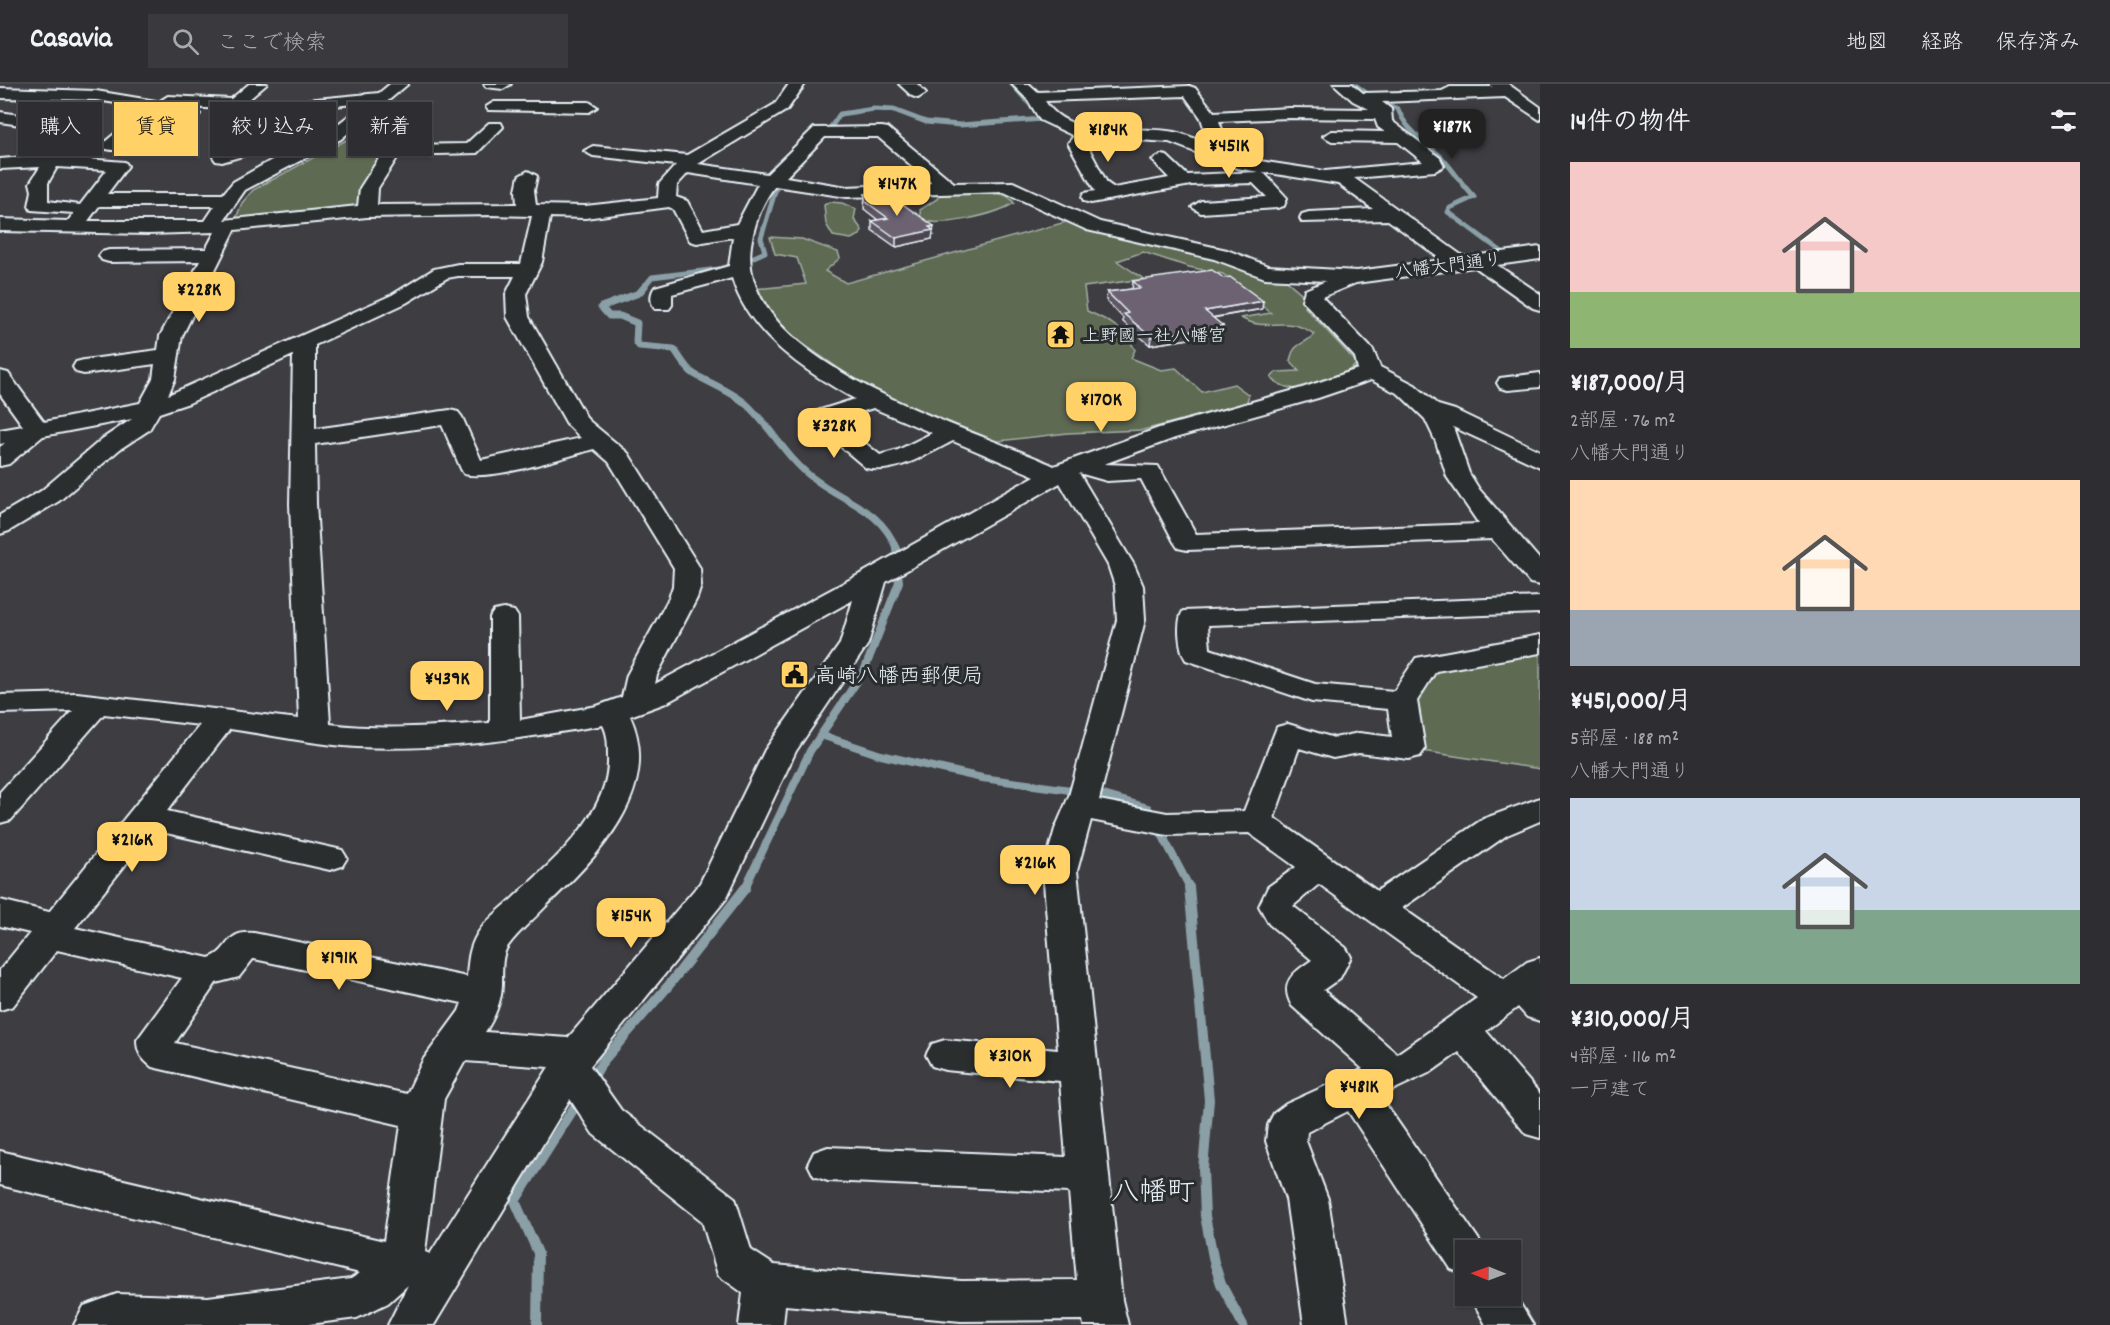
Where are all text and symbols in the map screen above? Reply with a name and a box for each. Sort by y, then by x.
search box [148,14,568,68]
text: Casavia [30,21,112,61]
icon: search [169,25,202,58]
text: ここで検索 [217,29,327,60]
text: 地図 [1846,29,1888,59]
text: 経路 [1921,29,1963,59]
text: 保存済み [1996,29,2080,59]
chip: 購入 [18,102,102,156]
chip: 賃貸 [114,102,198,156]
chip: 絞り込み [210,102,336,156]
chip: 新着 [348,102,432,156]
icon: filters [2047,104,2080,137]
text: 14件の物件 [1570,105,1690,142]
pin: ¥187K [1410,109,1494,160]
pin: ¥184K [1066,112,1150,163]
text: ¥187K [1433,114,1471,142]
text: ¥184K [1088,117,1128,145]
pin: ¥451K [1187,128,1271,179]
text: ¥451K [1209,133,1249,161]
pin: ¥147K [855,166,939,217]
text: ¥147K [877,171,917,199]
icon: home [1771,201,1879,309]
street label: 八幡大門通り [1393,248,1503,286]
pin: ¥228K [157,272,241,323]
text: ¥228K [177,277,221,305]
temple icon: 上野國一社八幡宮 [1045,319,1077,351]
place label: 上野國一社八幡宮 [1082,325,1226,350]
text: ¥187,000/月 [1570,366,1690,403]
pin: ¥170K [1059,382,1143,433]
text: ¥170K [1080,387,1122,415]
pin: ¥328K [792,408,876,459]
text: 2部屋 · 76 m² [1570,408,1676,436]
text: ¥328K [812,413,856,441]
text: 八幡大門通り [1570,441,1690,469]
icon: home [1771,519,1879,627]
public building icon: 高崎八幡西郵便局 [778,659,810,691]
pin: ¥439K [405,661,489,712]
place label: 高崎八幡西郵便局 [815,663,983,693]
text: ¥439K [424,666,470,694]
text: ¥451,000/月 [1570,684,1692,721]
text: 5部屋 · 188 m² [1570,726,1679,754]
text: 八幡大門通り [1570,759,1690,787]
pin: ¥216K [90,822,174,873]
text: ¥216K [111,827,153,855]
icon: home [1771,837,1879,945]
pin: ¥216K [993,845,1077,896]
text: ¥216K [1014,850,1056,878]
pin: ¥154K [589,898,673,949]
text: ¥154K [611,903,651,931]
pin: ¥191K [297,940,381,991]
text: ¥191K [321,945,357,973]
text: ¥310,000/月 [1570,1002,1695,1039]
pin: ¥310K [968,1038,1052,1089]
text: ¥310K [988,1043,1032,1071]
text: 4部屋 · 116 m² [1570,1044,1676,1072]
pin: ¥481K [1317,1069,1401,1120]
text: ¥481K [1339,1074,1379,1102]
text: 一戸建て [1570,1077,1650,1105]
district label: 八幡町 [1111,1175,1195,1215]
north arrow [1455,1240,1521,1306]
map controls [1455,1240,1521,1306]

